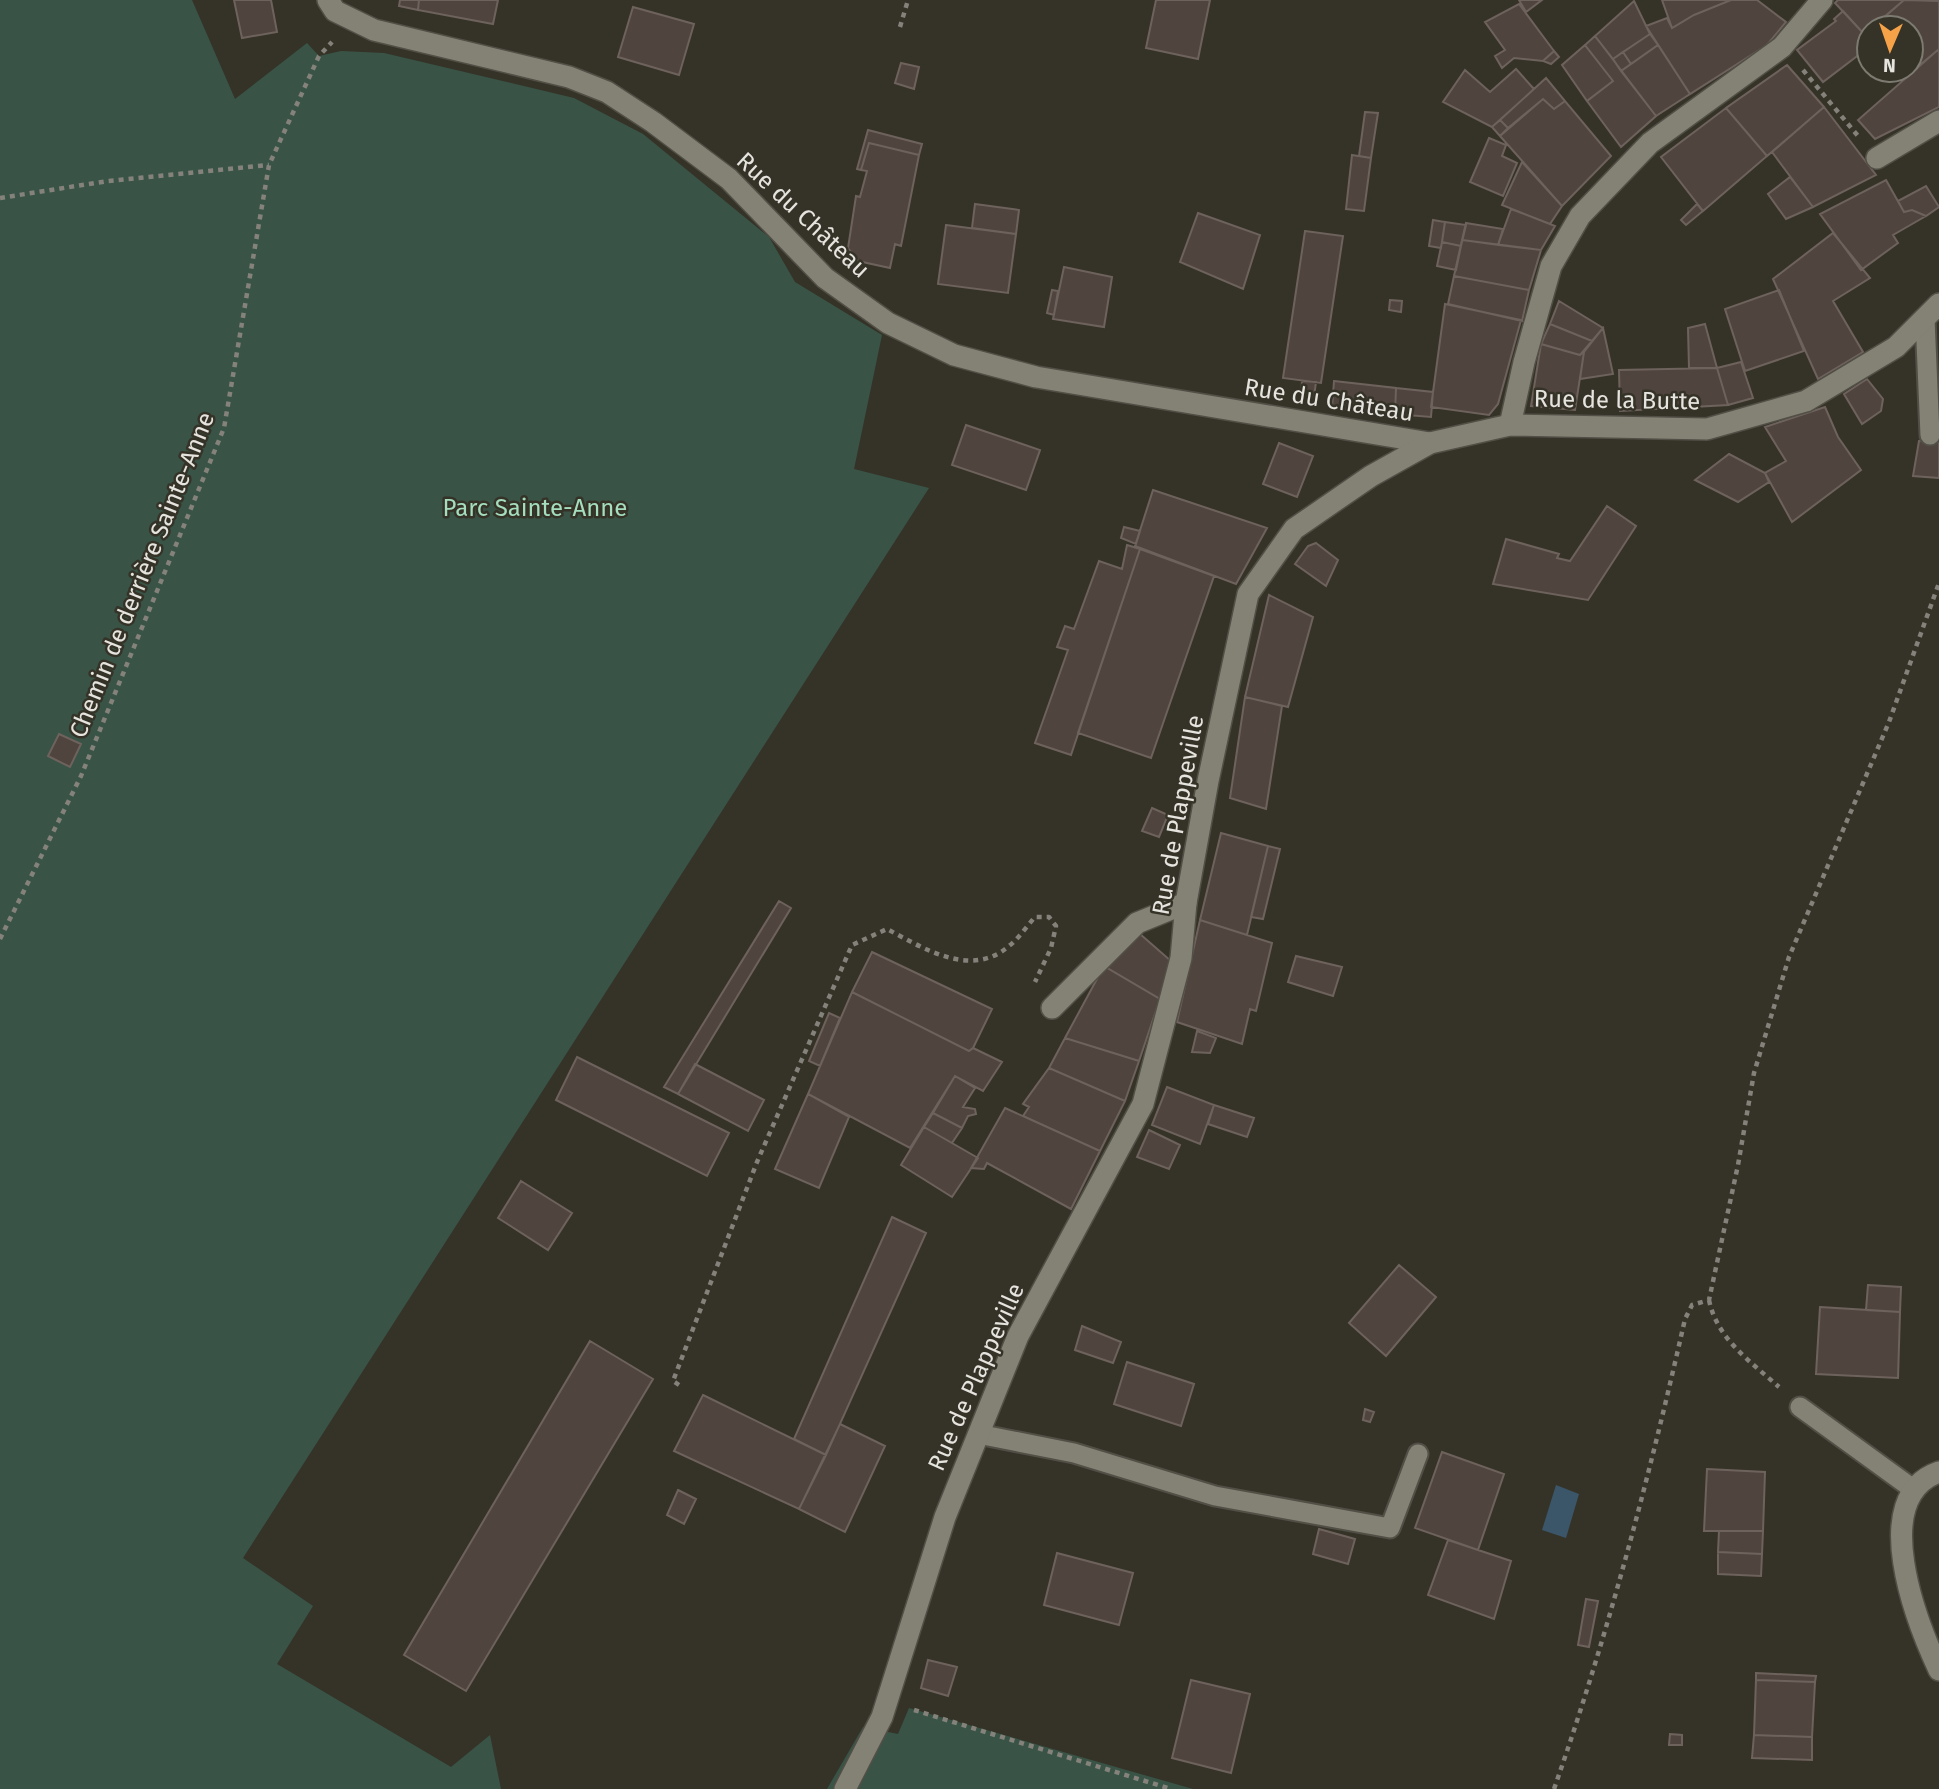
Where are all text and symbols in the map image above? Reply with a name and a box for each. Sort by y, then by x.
north arrow [1855,14,1925,84]
text: N [1883,54,1896,77]
street label: Rue du Château [731,146,875,284]
street label: Rue du Château [1242,373,1416,427]
street label: Rue de la Butte [1533,385,1701,415]
street label: Chemin de derrière Sainte-Anne [64,408,220,742]
park label: Parc Sainte-Anne [443,494,627,522]
street label: Rue de Plappeville [1147,713,1209,917]
street label: Rue de Plappeville [922,1279,1030,1475]

